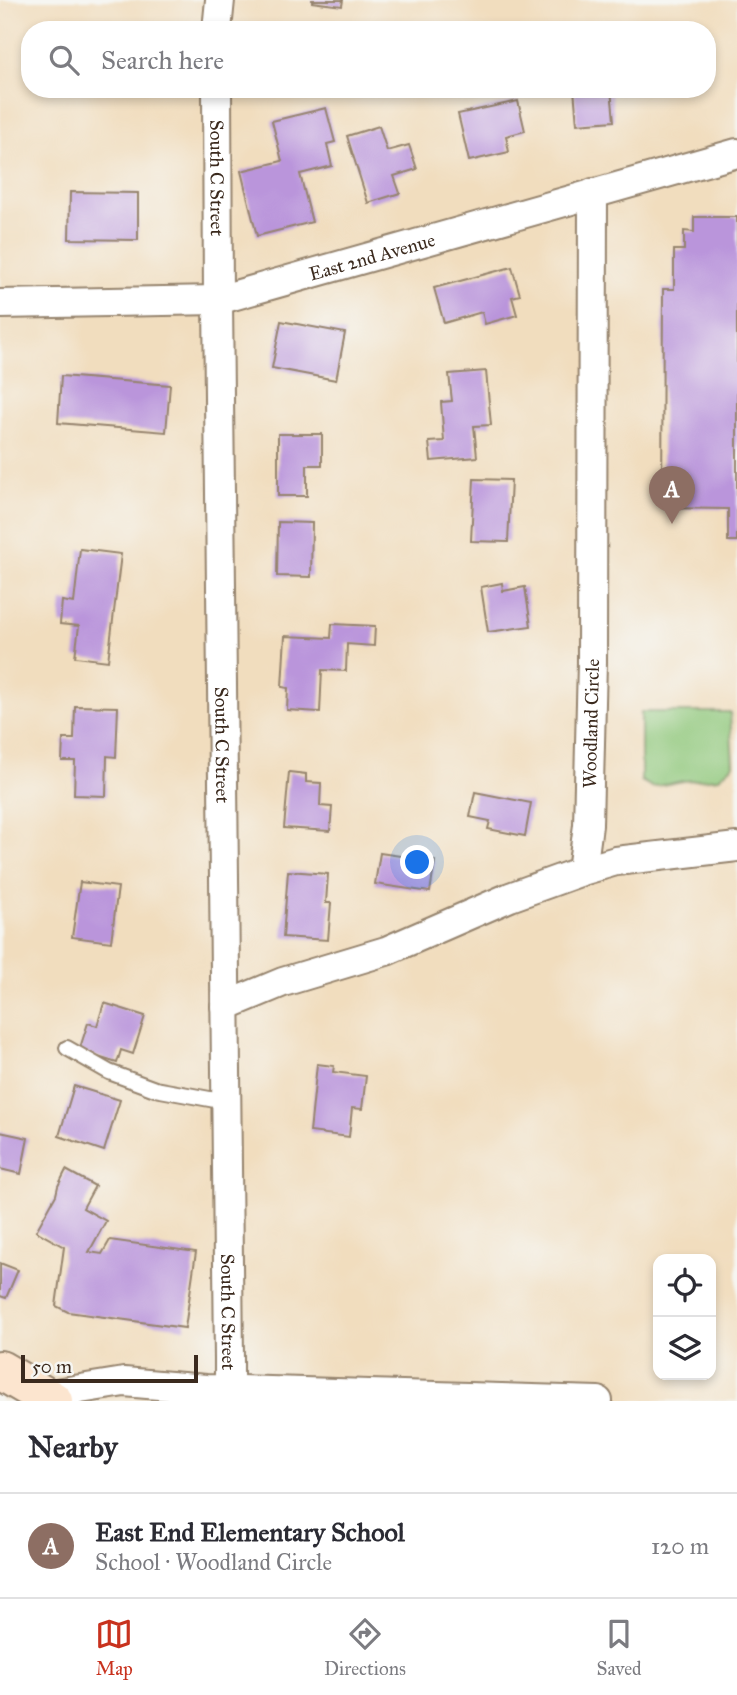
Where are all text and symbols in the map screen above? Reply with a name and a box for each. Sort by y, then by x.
search box [21,21,716,98]
icon: search [45,41,83,79]
text: Search here [101,44,224,76]
street label: South C Street [205,120,229,237]
street label: East 2nd Avenue [306,228,438,286]
pin: A [649,466,695,524]
street label: Woodland Circle [578,658,604,789]
street label: South C Street [210,687,234,804]
your location [400,845,434,879]
street label: South C Street [216,1254,240,1370]
map controls [653,1254,716,1380]
button: locate [653,1254,716,1317]
button: layers [653,1317,716,1380]
scale bar [21,1352,198,1384]
text: 50 m [32,1355,72,1378]
text: Nearby [28,1429,118,1465]
text: East End Elementary School [95,1516,405,1548]
text: A [43,1532,59,1560]
text: 120 m [651,1532,709,1560]
text: School · Woodland Circle [95,1548,332,1576]
tab: Map [95,1615,133,1680]
tab: Directions [324,1615,406,1680]
tab: Saved [597,1615,642,1680]

